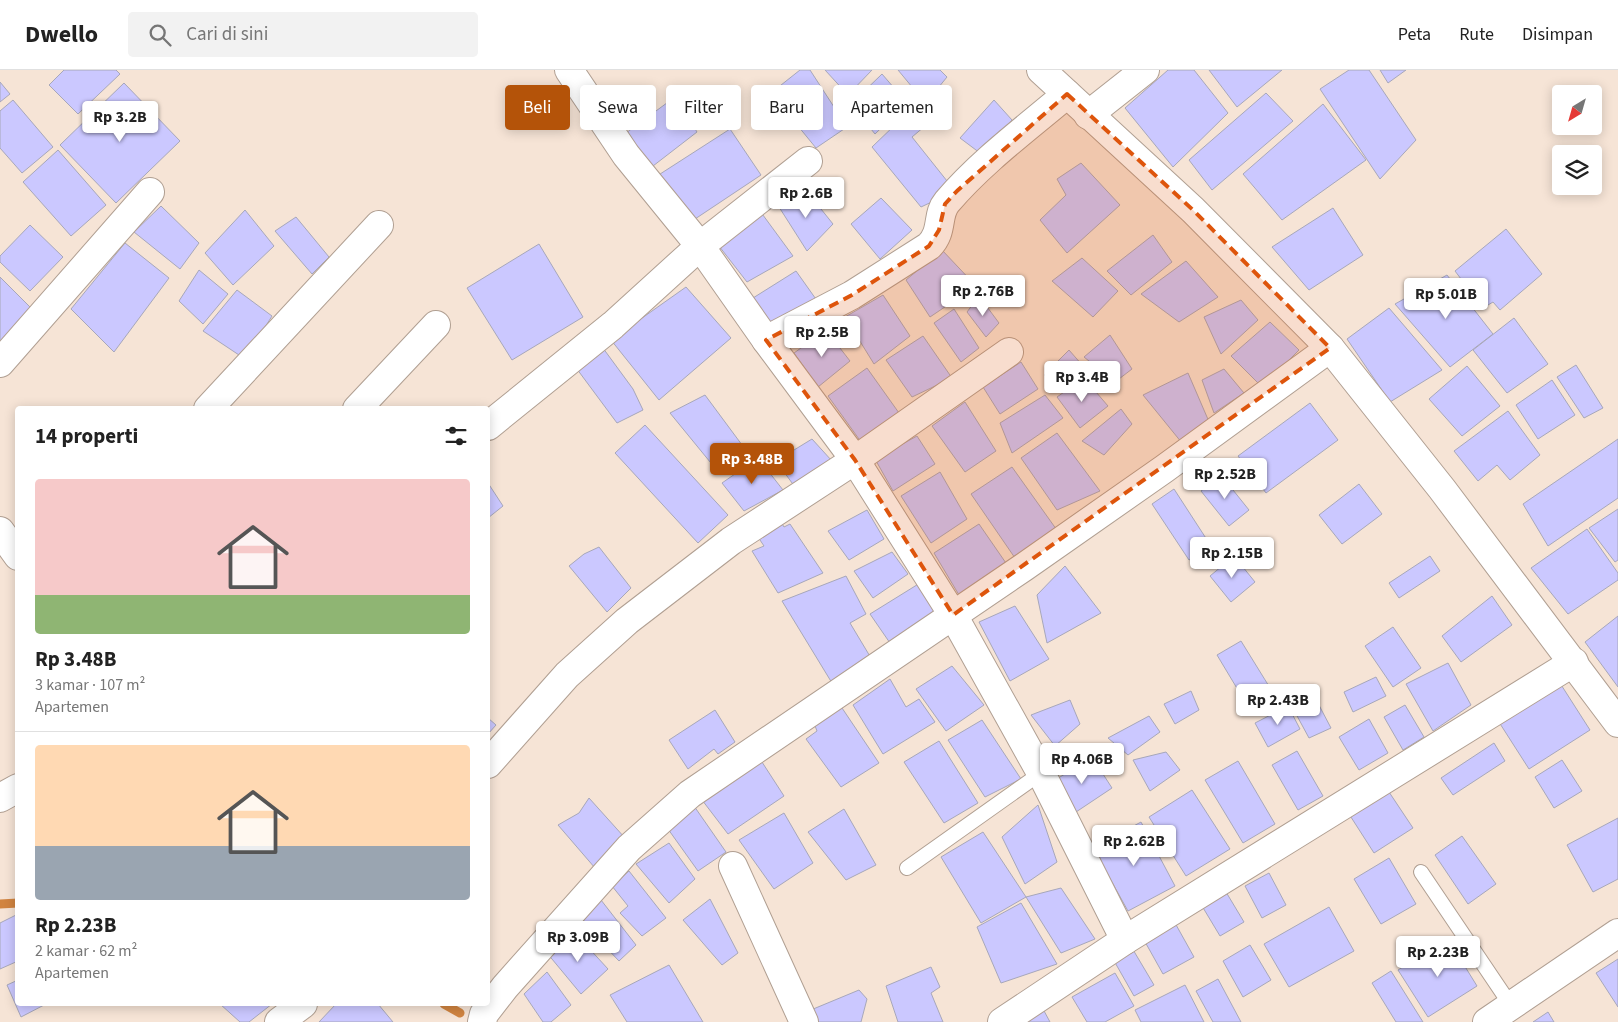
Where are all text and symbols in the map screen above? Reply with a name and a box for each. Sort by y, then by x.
search box [128,12,478,57]
text: Dwello [25,17,98,52]
icon: search [146,21,174,49]
text: Cari di sini [186,21,268,48]
text: Peta [1398,22,1431,47]
text: Rute [1459,22,1494,47]
text: Disimpan [1522,22,1593,47]
chip: Beli [505,85,570,130]
chip: Sewa [580,85,656,130]
chip: Filter [666,85,741,130]
chip: Baru [751,85,823,130]
chip: Apartemen [833,85,952,130]
north arrow [1552,85,1602,135]
map controls [1552,85,1602,195]
pin: Rp 3.2B [74,100,166,143]
text: Rp 3.2B [93,106,147,128]
button: layers [1552,145,1602,195]
pin: Rp 2.6B [760,176,852,219]
text: Rp 2.6B [779,182,833,204]
pin: Rp 2.76B [931,274,1035,317]
pin: Rp 5.01B [1394,278,1498,320]
text: Rp 2.76B [952,280,1014,302]
text: Rp 5.01B [1415,283,1477,305]
pin: Rp 2.5B [776,316,868,358]
text: Rp 2.5B [795,321,849,343]
pin: Rp 3.4B [1036,360,1128,403]
text: Rp 3.4B [1055,366,1109,388]
text: 14 properti [35,421,138,451]
icon: filters [442,422,470,450]
pin: Rp 3.48B [700,442,804,485]
text: Rp 3.48B [721,448,783,470]
pin: Rp 2.52B [1173,458,1277,500]
text: Rp 2.52B [1194,463,1256,485]
icon: home [208,512,298,602]
pin: Rp 2.15B [1180,536,1284,579]
text: Rp 2.15B [1201,542,1263,564]
text: Rp 3.48B [35,644,116,674]
text: 3 kamar · 107 m² [35,674,145,696]
pin: Rp 2.43B [1226,684,1330,726]
text: Rp 2.43B [1247,689,1309,711]
text: Apartemen [35,696,109,718]
pin: Rp 4.06B [1030,742,1134,785]
text: Rp 4.06B [1051,748,1113,770]
icon: home [208,777,298,867]
pin: Rp 2.62B [1082,824,1186,867]
text: Rp 2.62B [1103,830,1165,852]
text: Rp 2.23B [35,910,116,940]
pin: Rp 3.09B [526,920,630,963]
text: Rp 3.09B [547,926,609,948]
pin: Rp 2.23B [1386,936,1490,978]
text: 2 kamar · 62 m² [35,940,137,962]
text: Rp 2.23B [1407,941,1469,963]
text: Apartemen [35,962,109,984]

